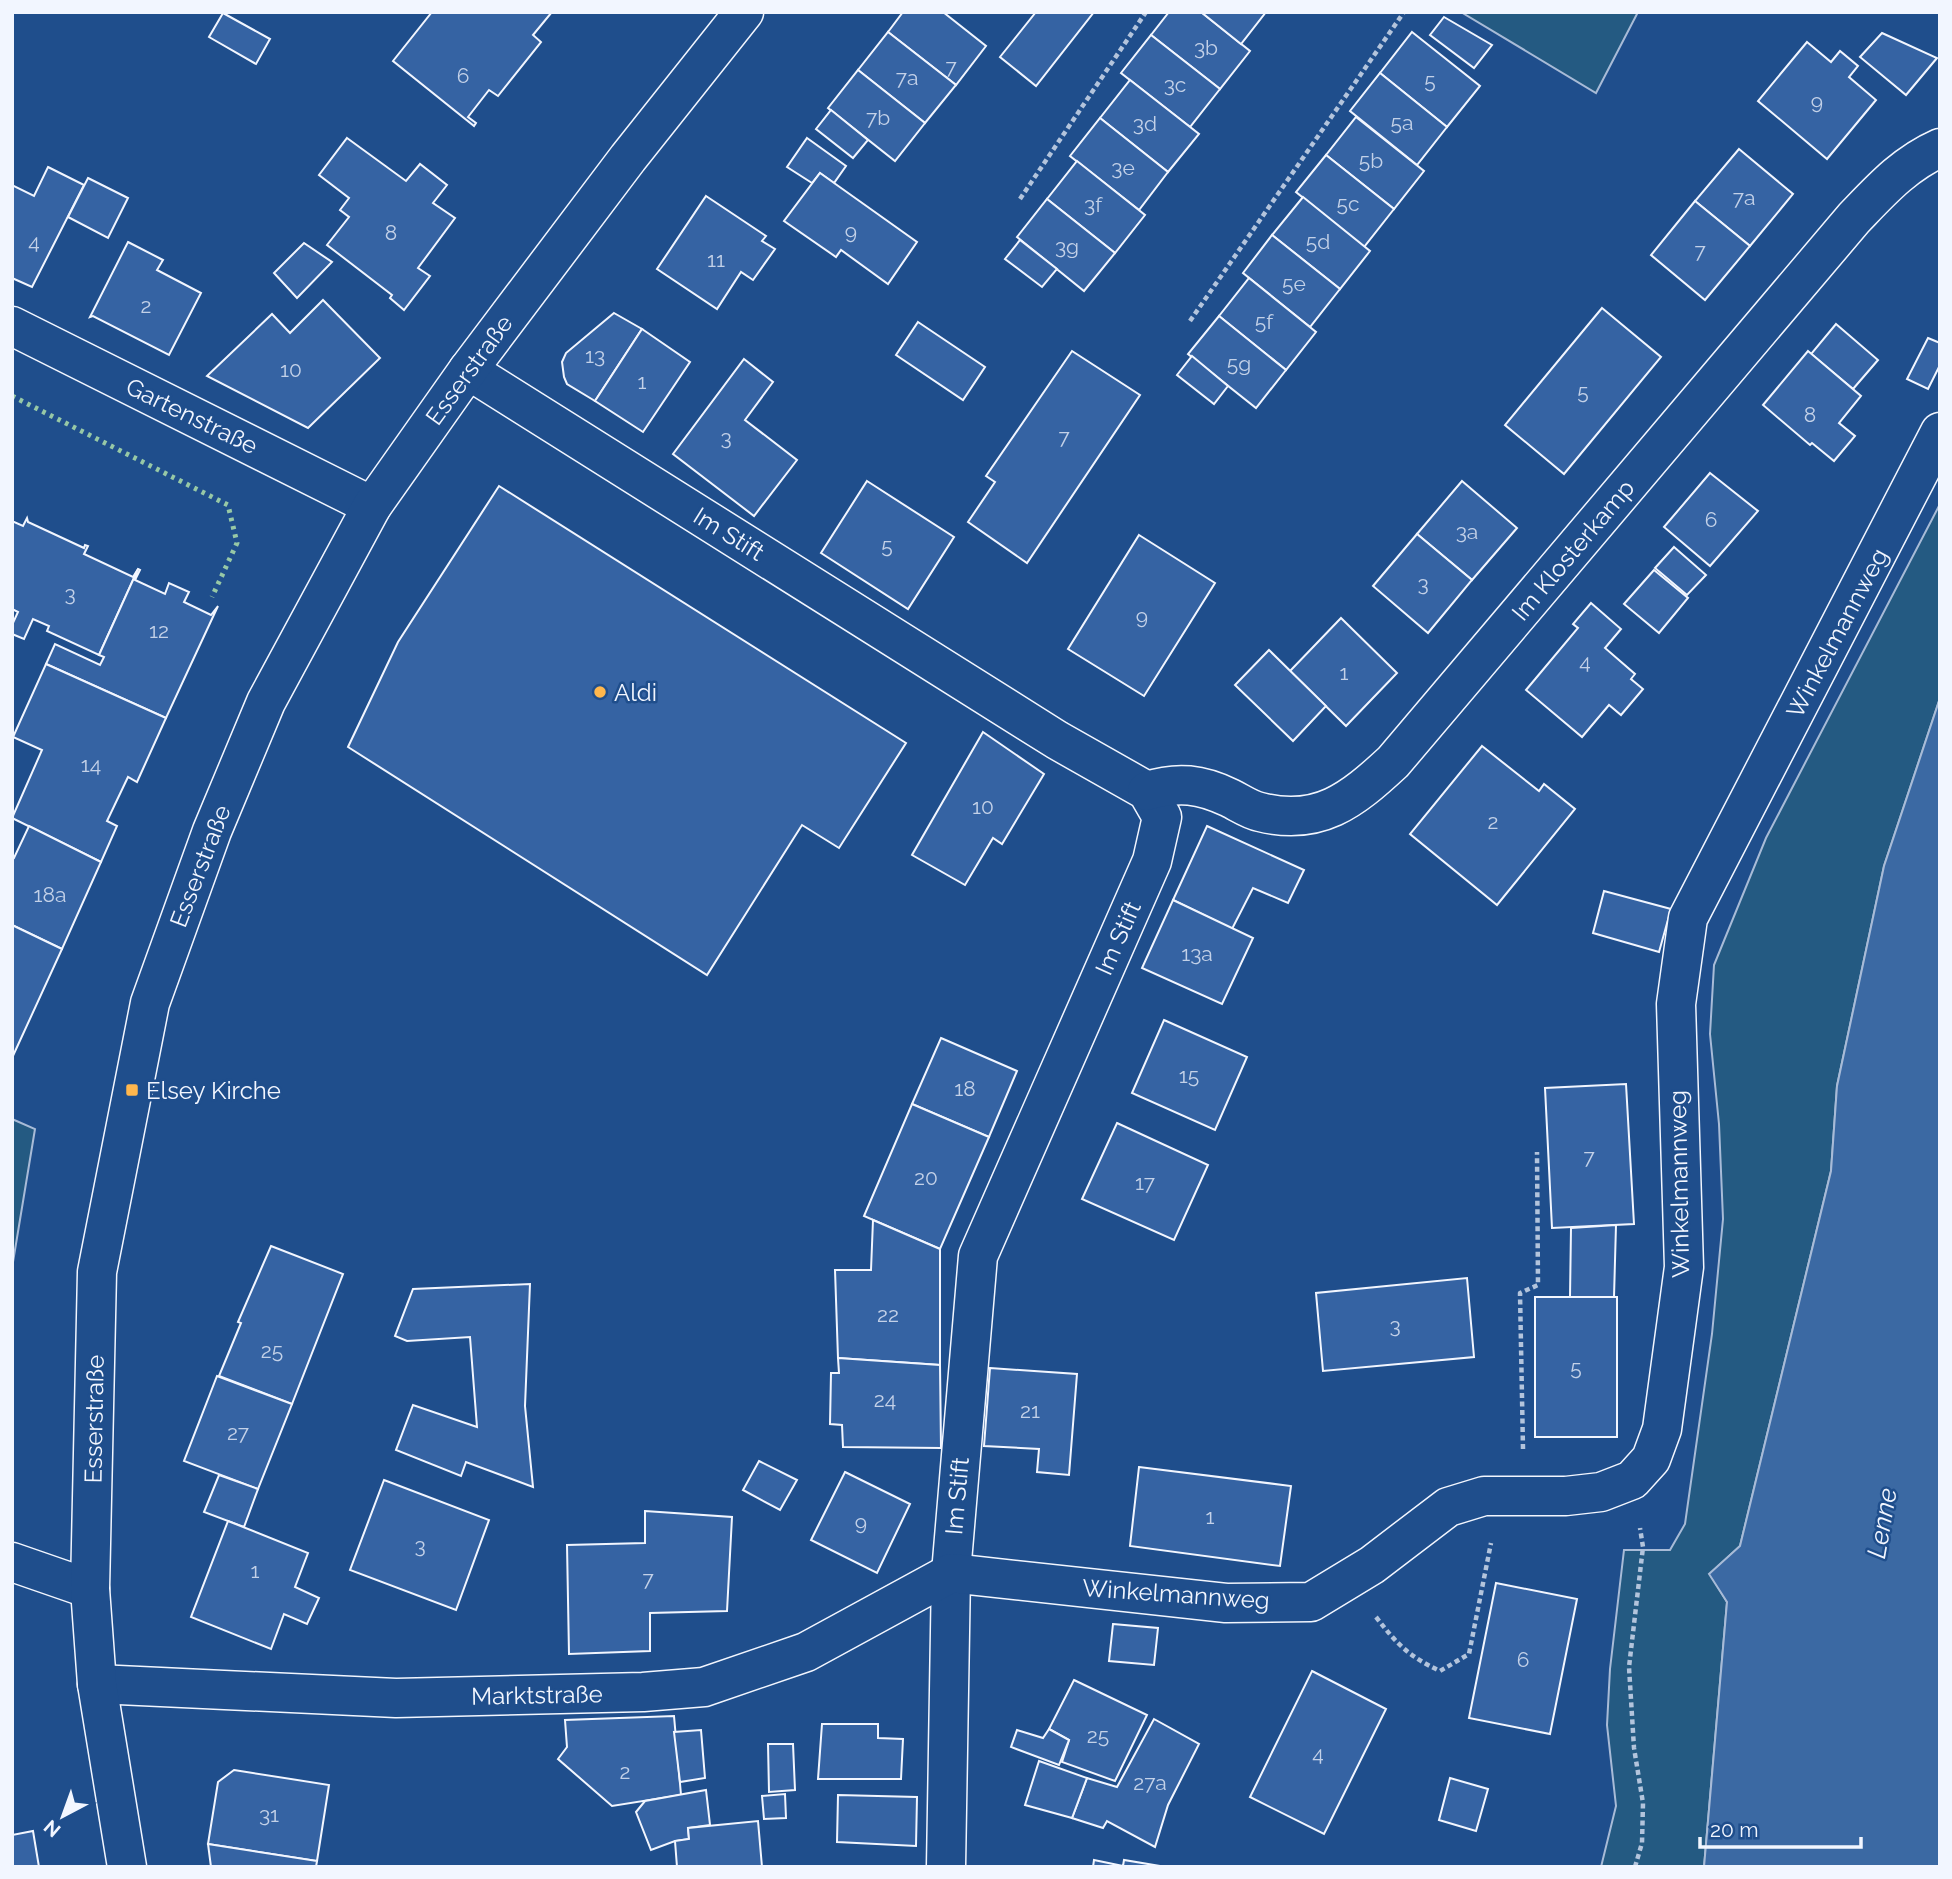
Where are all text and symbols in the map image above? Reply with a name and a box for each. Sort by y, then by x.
house number: 3b [1194,35,1218,60]
house number: 7 [945,54,957,79]
house number: 6 [457,63,469,88]
house number: 7a [896,65,918,90]
house number: 5 [1424,68,1436,93]
house number: 3c [1164,72,1186,97]
house number: 9 [1811,89,1823,114]
house number: 7b [866,105,890,130]
house number: 5a [1391,110,1413,135]
house number: 3d [1133,111,1157,136]
house number: 5b [1359,148,1383,173]
house number: 3e [1111,155,1135,180]
house number: 7a [1733,185,1755,210]
house number: 5c [1337,191,1359,216]
house number: 3f [1084,192,1103,217]
house number: 9 [845,219,857,244]
house number: 8 [385,220,397,245]
house number: 4 [28,229,40,254]
house number: 5d [1306,229,1330,254]
house number: 3g [1055,234,1079,259]
house number: 7 [1694,238,1706,263]
house number: 11 [707,247,725,272]
house number: 5e [1282,271,1306,296]
house number: 2 [141,293,151,318]
street label: Esserstraße [419,309,519,431]
house number: 5f [1255,309,1274,334]
house number: 13 [585,343,605,368]
house number: 5g [1227,351,1251,376]
house number: 10 [280,357,302,382]
house number: 1 [638,369,647,394]
street label: Gartenstraße [121,372,263,460]
house number: 5 [1577,379,1589,404]
house number: 8 [1804,402,1816,427]
house number: 7 [1058,424,1070,449]
house number: 3 [720,425,732,450]
street label: Im Klosterkamp [1506,474,1640,626]
street label: Im Stift [688,501,770,567]
house number: 6 [1705,507,1717,532]
house number: 3a [1456,519,1478,544]
house number: 5 [881,533,893,558]
street label: Winkelmannweg [1780,543,1894,723]
house number: 3 [1417,571,1429,596]
house number: 3 [64,581,76,606]
house number: 9 [1136,604,1148,629]
house number: 12 [149,618,169,643]
house number: 4 [1579,649,1591,674]
house number: 1 [1340,660,1349,685]
place label: Aldi [614,678,657,707]
marker: Aldi [592,684,608,700]
house number: 14 [81,752,101,777]
house number: 10 [972,794,994,819]
street label: Esserstraße [163,801,237,931]
house number: 2 [1488,809,1498,834]
house number: 18a [34,882,66,907]
street label: Im Stift [1089,897,1147,979]
house number: 13a [1181,941,1213,966]
house number: 15 [1179,1063,1199,1088]
place label: Elsey Kirche [146,1076,281,1105]
house number: 18 [954,1076,976,1101]
marker: Elsey Kirche [124,1082,140,1098]
street label: Winkelmannweg [1663,1090,1695,1278]
house number: 7 [1583,1144,1595,1169]
house number: 20 [914,1165,938,1190]
house number: 17 [1135,1170,1156,1195]
house number: 22 [877,1302,899,1327]
house number: 3 [1389,1313,1401,1338]
house number: 25 [261,1338,283,1363]
street label: Esserstraße [78,1354,110,1484]
house number: 5 [1570,1355,1582,1380]
house number: 24 [874,1387,896,1412]
house number: 21 [1020,1398,1040,1423]
house number: 27 [227,1420,250,1445]
street label: Im Stift [939,1456,975,1536]
water label: Lenne [1861,1485,1903,1560]
house number: 1 [1206,1504,1215,1529]
house number: 9 [855,1510,867,1535]
house number: 3 [414,1533,426,1558]
house number: 1 [251,1558,260,1583]
house number: 7 [642,1566,654,1591]
street label: Winkelmannweg [1081,1573,1271,1615]
house number: 6 [1517,1647,1529,1672]
street label: Marktstraße [471,1679,603,1711]
house number: 25 [1087,1723,1109,1748]
house number: 4 [1312,1741,1324,1766]
house number: 2 [620,1759,630,1784]
house number: 27a [1133,1770,1167,1795]
north arrow [28,1781,98,1851]
house number: 31 [259,1802,279,1827]
scale bar [1700,1806,1861,1850]
text: N [39,1816,65,1842]
text: 20 m [1710,1817,1758,1842]

